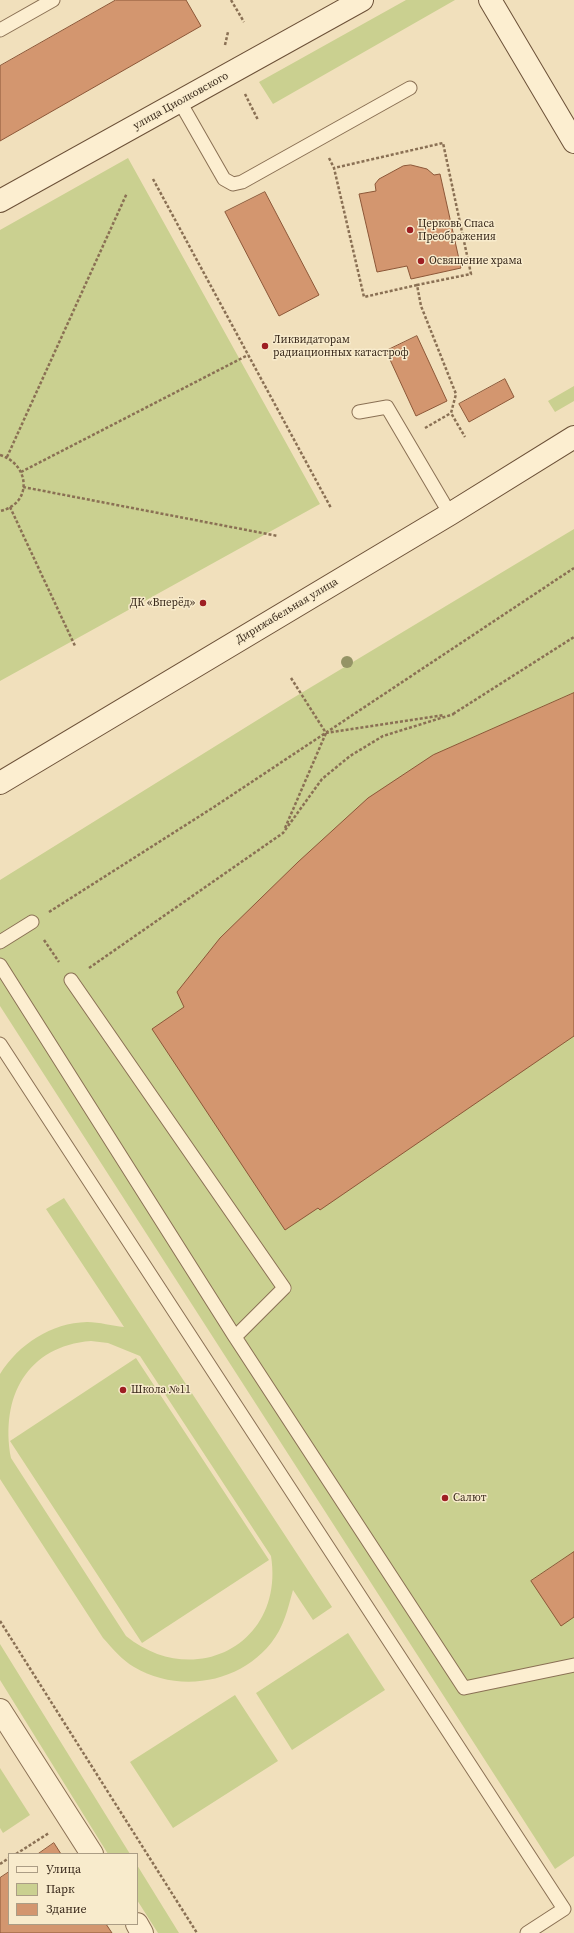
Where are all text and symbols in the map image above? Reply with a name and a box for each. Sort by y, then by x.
street label: улица Циолковского [131,69,231,133]
place label: Церковь Спаса Преображения [418,217,496,243]
marker: Церковь Спаса Преображения [405,225,415,235]
place label: Освящение храма [429,254,522,268]
marker: Освящение храма [416,256,426,266]
place label: Ликвидаторам радиационных катастроф [273,333,409,359]
marker: Ликвидаторам радиационных катастроф [260,341,270,351]
street label: Дирижабельная улица [233,575,341,647]
place label: ДК «Вперёд» [130,596,195,610]
marker: ДК «Вперёд» [198,598,208,608]
place label: Школа №11 [131,1383,191,1397]
marker: Школа №11 [118,1385,128,1395]
place label: Салют [453,1491,486,1505]
marker: Салют [440,1493,450,1503]
legend [8,1853,138,1925]
text: Улица [46,1861,81,1877]
text: Парк [46,1881,75,1897]
text: Здание [46,1901,87,1917]

